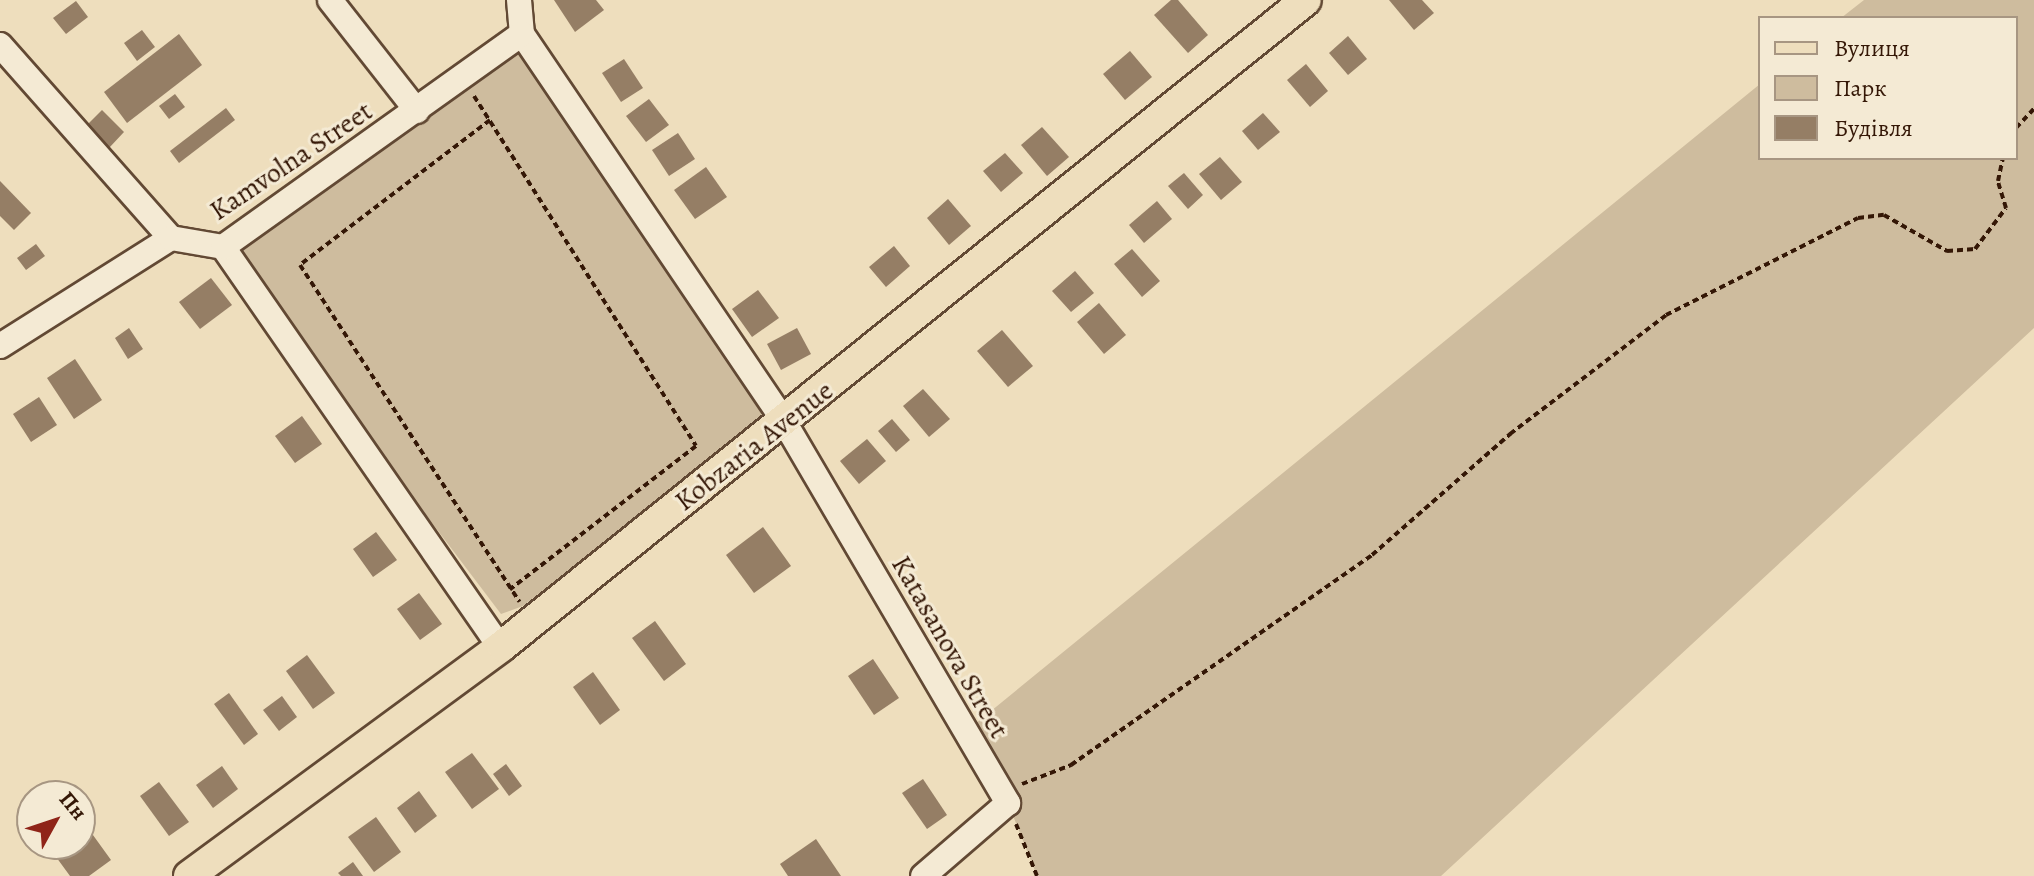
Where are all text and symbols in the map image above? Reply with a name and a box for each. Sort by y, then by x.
legend [1758,16,2018,160]
text: Вулиця [1834,32,1910,64]
text: Парк [1834,72,1887,104]
street label: Kamvolna Street [203,94,379,228]
text: Будівля [1834,112,1913,144]
street label: Kobzaria Avenue [668,374,840,518]
street label: Katasanova Street [884,550,1016,744]
north arrow [16,780,96,860]
text: Пн [52,785,94,827]

